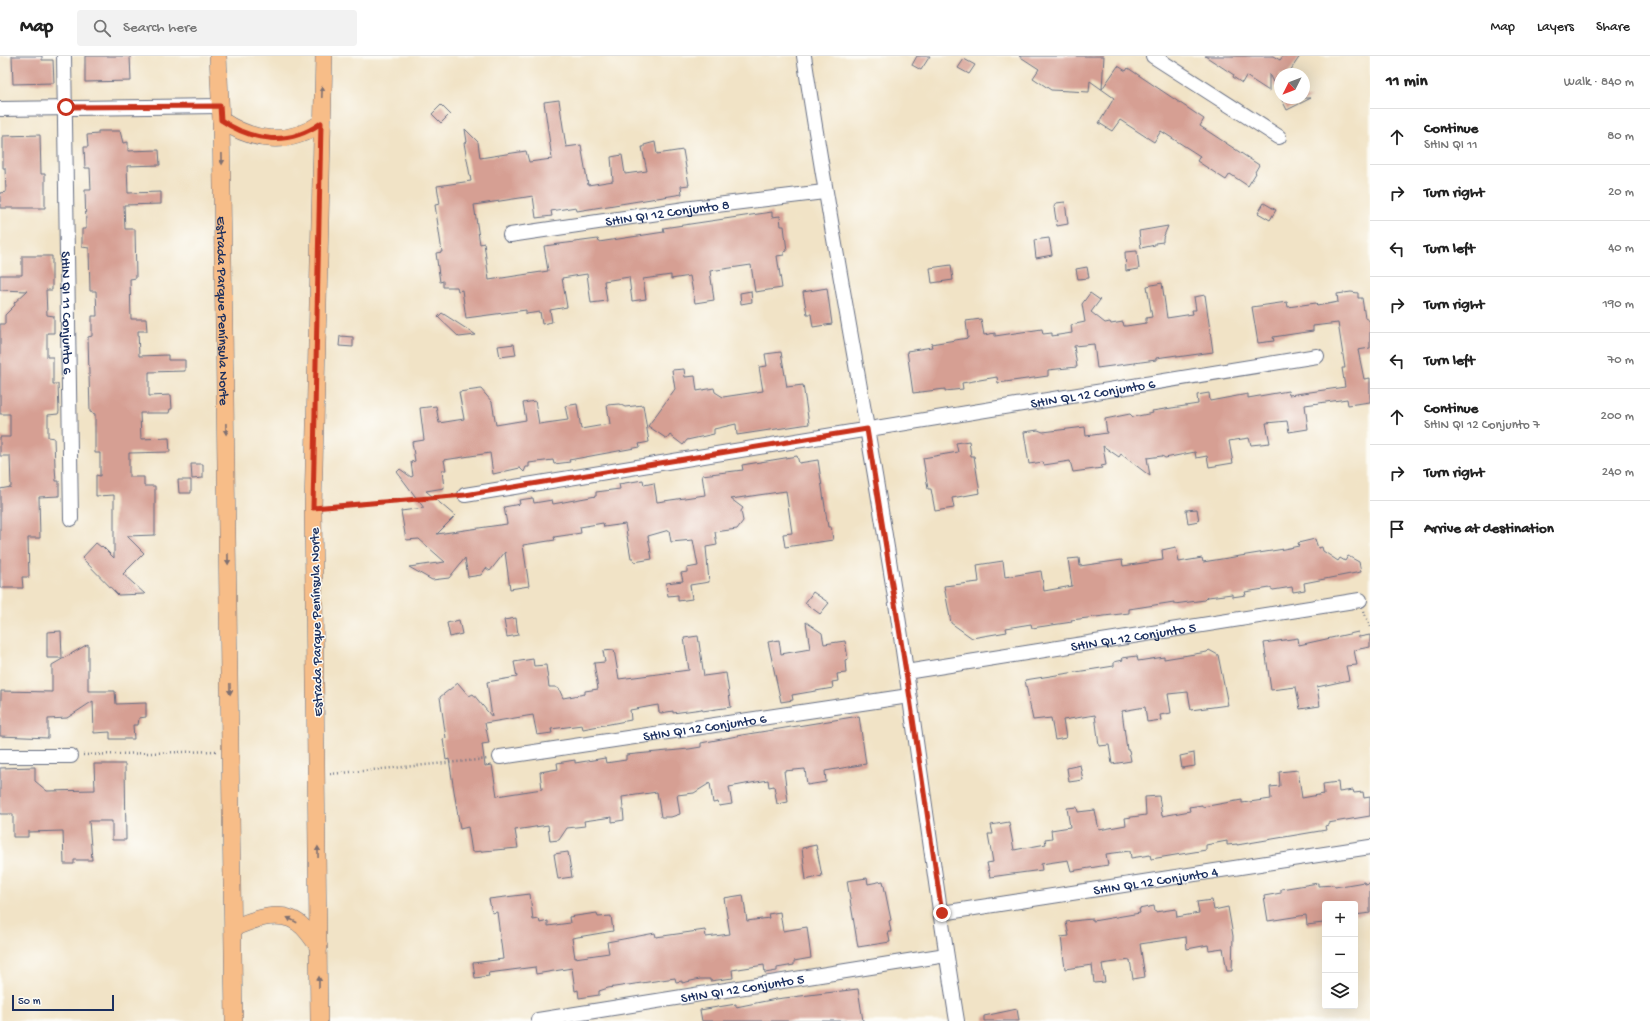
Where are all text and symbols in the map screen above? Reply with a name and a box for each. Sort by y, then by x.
search box [77,10,357,46]
text: Map [20,16,53,39]
icon: search [91,17,113,39]
text: Search here [123,19,197,37]
text: Map [1491,19,1515,36]
text: Layers [1537,19,1574,36]
text: Share [1596,19,1630,36]
north arrow [1274,68,1310,104]
text: 11 min [1386,72,1428,92]
text: Walk · 840 m [1564,75,1634,90]
one-way arrow [319,86,326,98]
route start [57,98,75,116]
text: Continue [1424,120,1478,138]
icon: ahead [1386,126,1408,148]
text: 80 m [1607,129,1634,144]
text: SHIN QI 11 [1424,138,1478,153]
one-way arrow [219,153,225,166]
icon: right [1386,182,1408,204]
text: Turn right [1424,184,1484,202]
text: 20 m [1608,185,1634,200]
street label: SHIN QI 12 Conjunto 8 [604,197,731,232]
street label: Estrada Parque Península Norte [211,216,231,406]
icon: left [1386,238,1408,260]
text: Turn left [1424,240,1475,258]
text: 40 m [1608,241,1634,256]
street label: SHIN QI 11 Conjunto 6 [56,251,75,376]
icon: right [1386,294,1408,316]
text: Turn right [1424,296,1484,314]
text: 190 m [1603,297,1634,312]
icon: left [1386,350,1408,372]
text: Turn left [1424,352,1475,370]
text: 70 m [1608,353,1634,368]
street label: SHIN QL 12 Conjunto 6 [1029,376,1158,414]
text: Continue [1424,400,1478,418]
icon: ahead [1386,406,1408,428]
text: 200 m [1601,409,1634,424]
text: SHIN QI 12 Conjunto 7 [1424,418,1540,433]
one-way arrow [223,423,229,436]
icon: right [1386,462,1408,484]
text: Turn right [1424,464,1484,482]
text: 240 m [1602,465,1634,480]
icon: arrive [1386,518,1408,540]
text: Arrive at destination [1424,520,1554,538]
street label: Estrada Parque Península Norte [307,527,328,717]
one-way arrow [225,553,231,566]
street label: SHIN QL 12 Conjunto 5 [1070,620,1197,657]
one-way arrow [227,683,233,696]
street label: SHIN QI 12 Conjunto 6 [642,711,769,747]
one-way arrow [315,845,321,858]
street label: SHIN QL 12 Conjunto 4 [1092,865,1220,901]
map controls [1322,901,1358,1009]
button: + [1322,901,1358,937]
route end [933,904,951,922]
one-way arrow [286,917,297,924]
button: − [1322,937,1358,973]
street label: SHIN QI 12 Conjunto 5 [680,972,806,1008]
button: layers [1322,973,1358,1009]
one-way arrow [316,975,322,988]
scale bar [12,993,114,1012]
text: 50 m [18,996,40,1008]

